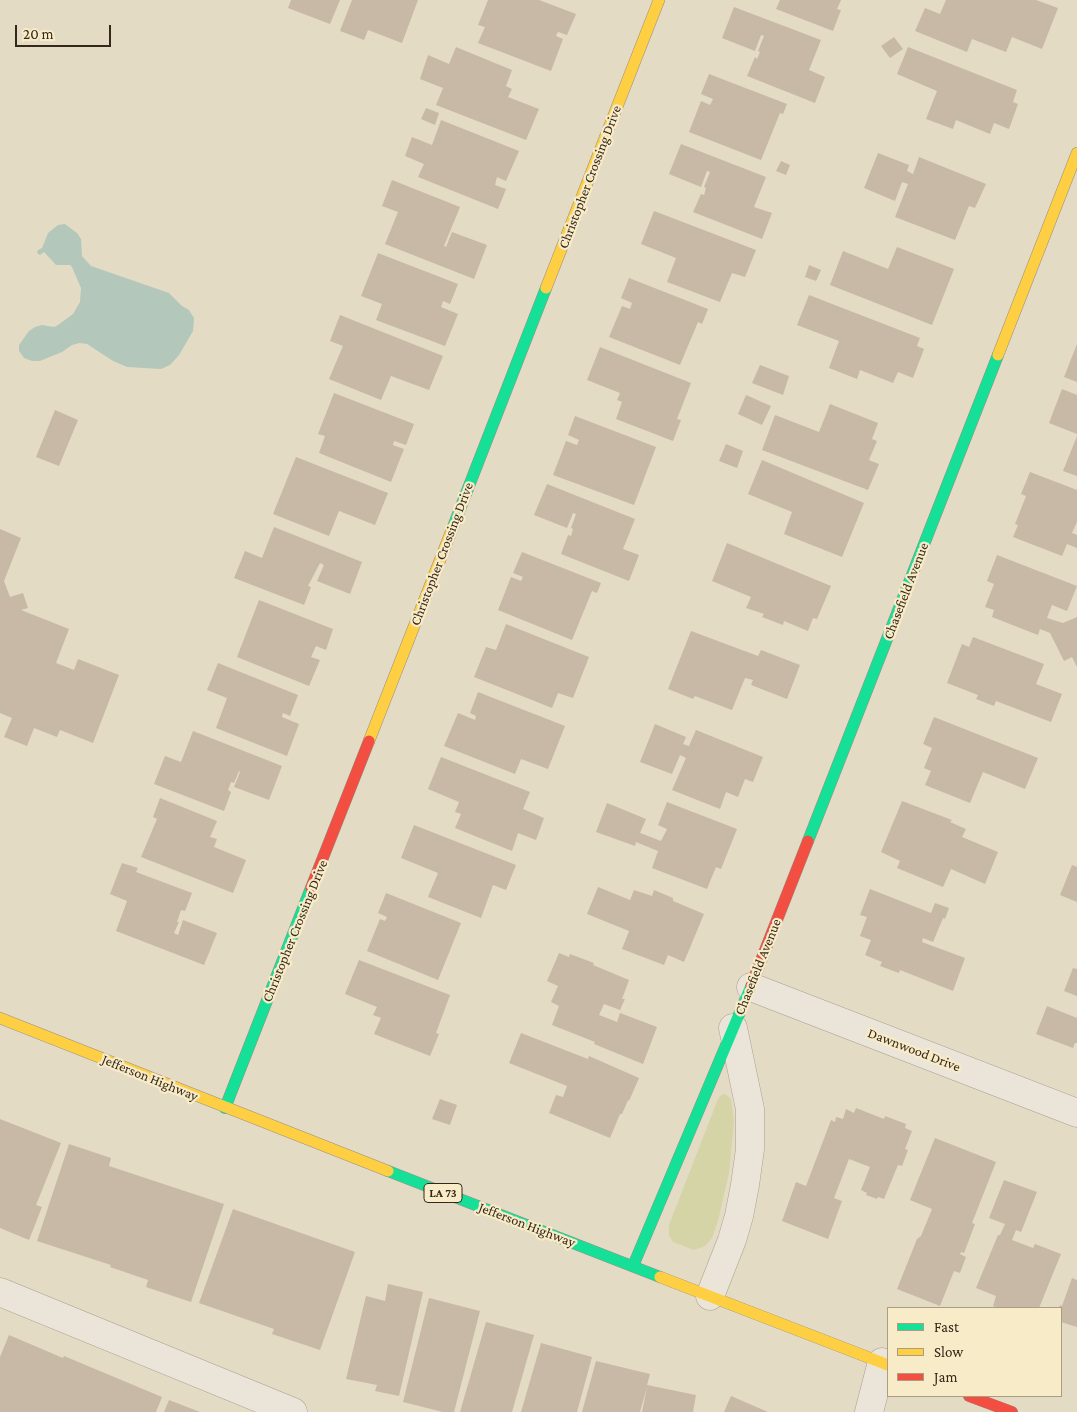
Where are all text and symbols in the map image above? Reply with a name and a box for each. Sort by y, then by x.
scale bar [18,15,114,47]
text: 20 m [23,26,54,42]
street label: Christopher Crossing Drive [555,103,625,251]
street label: Christopher Crossing Drive [407,480,477,628]
street label: Chasefield Avenue [880,540,932,642]
street label: Christopher Crossing Drive [259,857,331,1005]
street label: Chasefield Avenue [731,916,785,1018]
street label: Dawnwood Drive [865,1025,963,1075]
street label: Jefferson Highway [99,1051,201,1105]
road number: LA 73 [424,1184,462,1202]
street label: Jefferson Highway [476,1199,578,1251]
legend [887,1307,1062,1397]
text: Fast [934,1319,959,1335]
text: Slow [934,1344,963,1360]
text: Jam [934,1369,957,1385]

